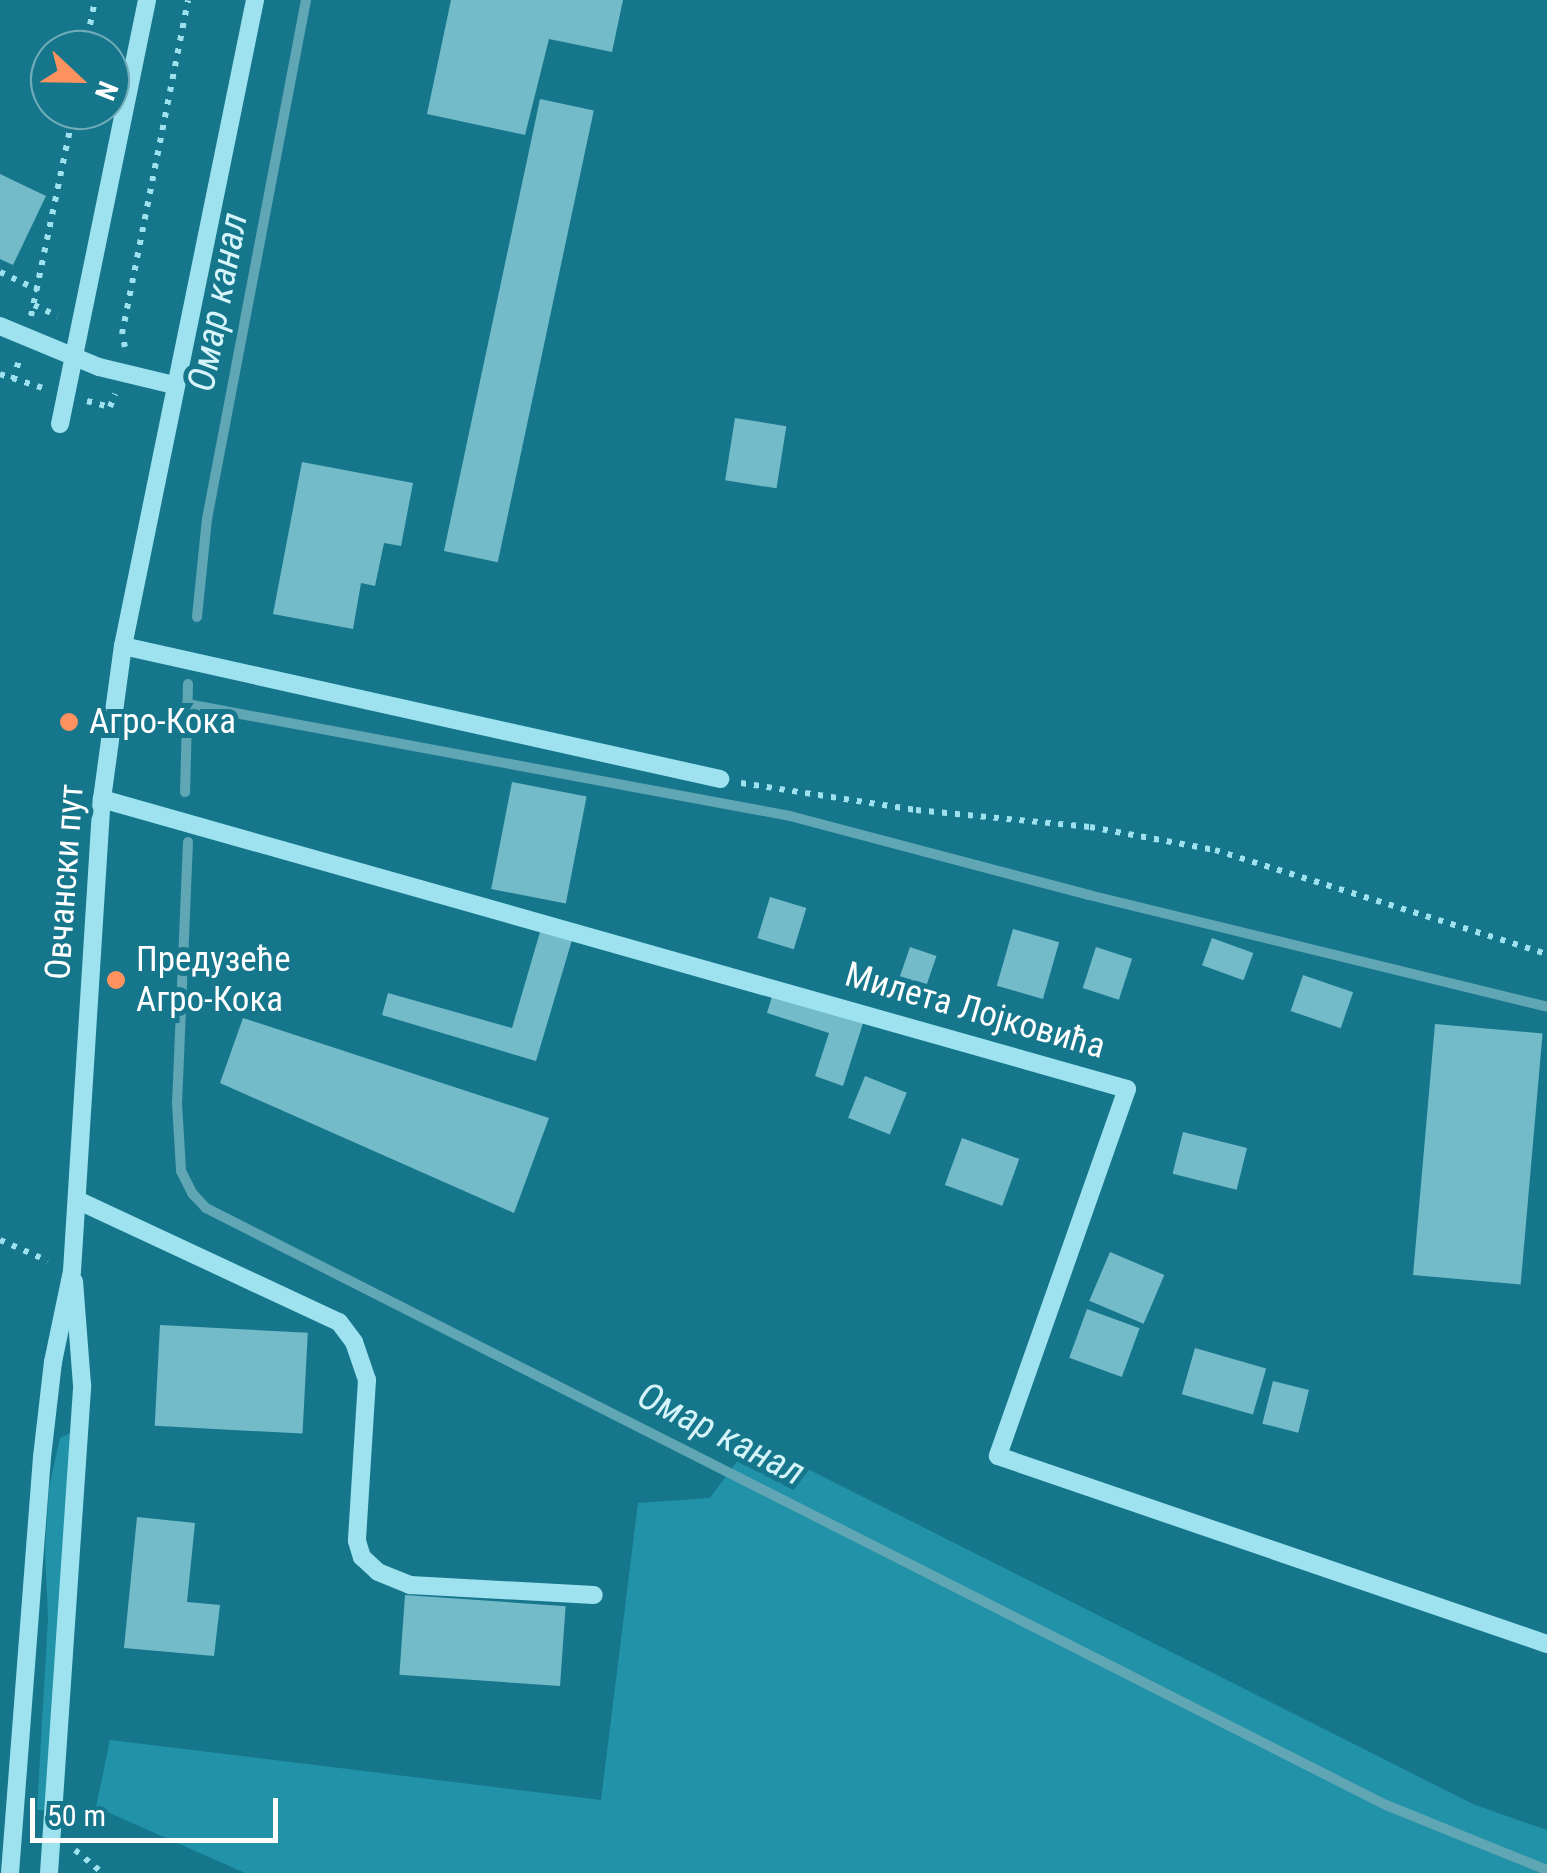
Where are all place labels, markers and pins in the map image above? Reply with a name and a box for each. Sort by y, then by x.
place label: Агро-Кока [89,701,236,743]
marker: Агро-Кока [58,711,80,733]
place label: Предузеће Агро-Кока [136,939,291,1021]
marker: Предузеће Агро-Кока [105,969,127,991]

